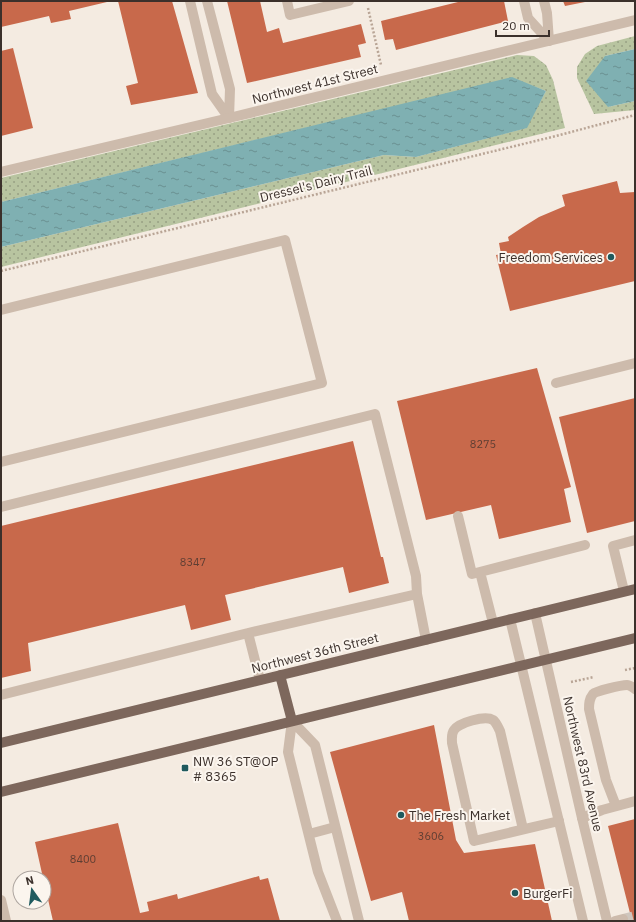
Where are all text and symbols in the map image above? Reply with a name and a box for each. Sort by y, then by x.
scale bar [496,12,549,38]
text: 20 m [502,18,530,33]
street label: Northwest 41st Street [250,60,380,108]
street label: Dressel's Dairy Trail [258,162,374,206]
place label: Freedom Services [499,249,603,266]
marker: Freedom Services [606,252,616,262]
house number: 8275 [470,437,496,451]
house number: 8347 [180,555,206,569]
street label: Northwest 36th Street [250,629,380,677]
street label: Northwest 83rd Avenue [559,695,607,833]
place label: NW 36 ST@OP # 8365 [193,753,279,785]
marker: NW 36 ST@OP # 8365 [180,763,190,773]
place label: The Fresh Market [409,807,510,824]
marker: The Fresh Market [396,810,406,820]
house number: 3606 [418,829,444,843]
house number: 8400 [70,852,96,866]
north arrow [12,870,52,910]
text: N [24,873,35,888]
place label: BurgerFi [523,885,573,902]
marker: BurgerFi [510,888,520,898]

